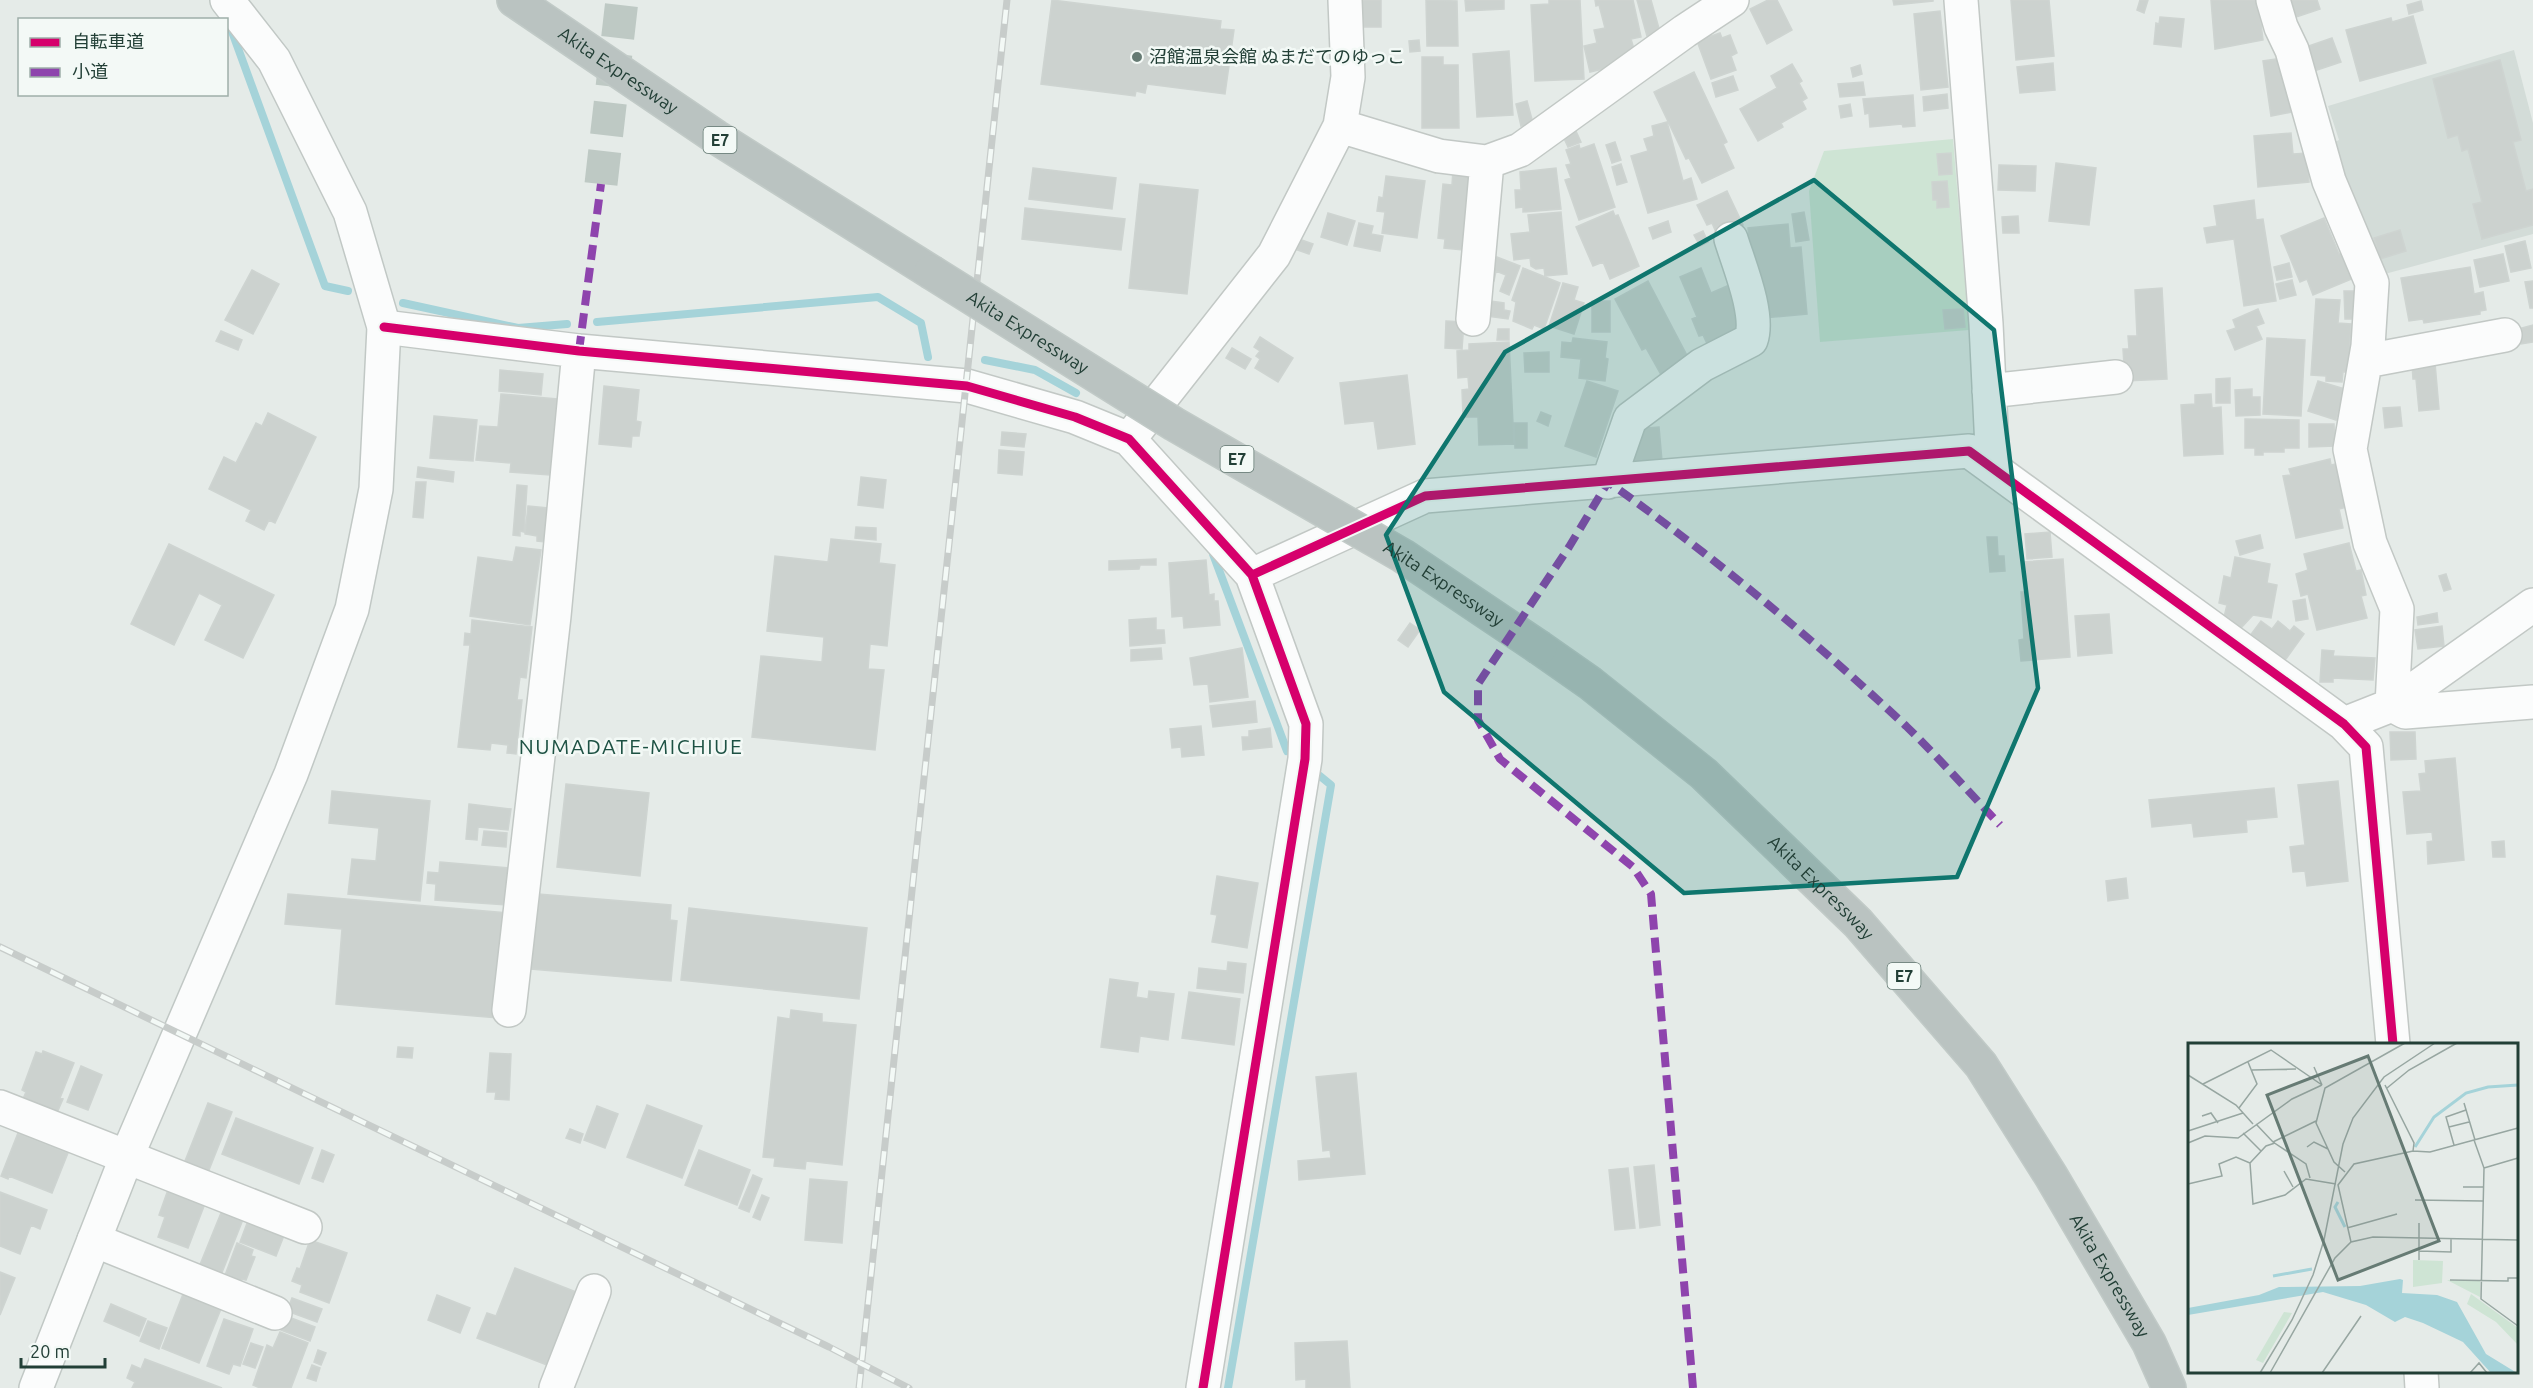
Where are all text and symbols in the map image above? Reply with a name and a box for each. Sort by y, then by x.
legend [18,18,228,96]
street label: Akita Expressway [555,22,683,118]
text: 自転車道 [72,31,144,51]
place label: 沼館温泉会館 ぬまだてのゆっこ [1149,46,1405,66]
marker: 沼館温泉会館 ぬまだてのゆっこ [1130,50,1144,64]
text: 小道 [72,61,108,81]
road number: E7 [704,127,736,153]
street label: Akita Expressway [964,286,1093,377]
road number: E7 [1220,446,1254,472]
street label: Akita Expressway [1380,536,1508,630]
district label: NUMADATE-MICHIUE [519,734,743,758]
street label: Akita Expressway [1765,831,1879,943]
road number: E7 [1888,963,1920,989]
inset map [2188,1043,2518,1373]
street label: Akita Expressway [2066,1210,2155,1341]
scale bar [21,1331,105,1369]
text: 20 m [30,1341,70,1361]

